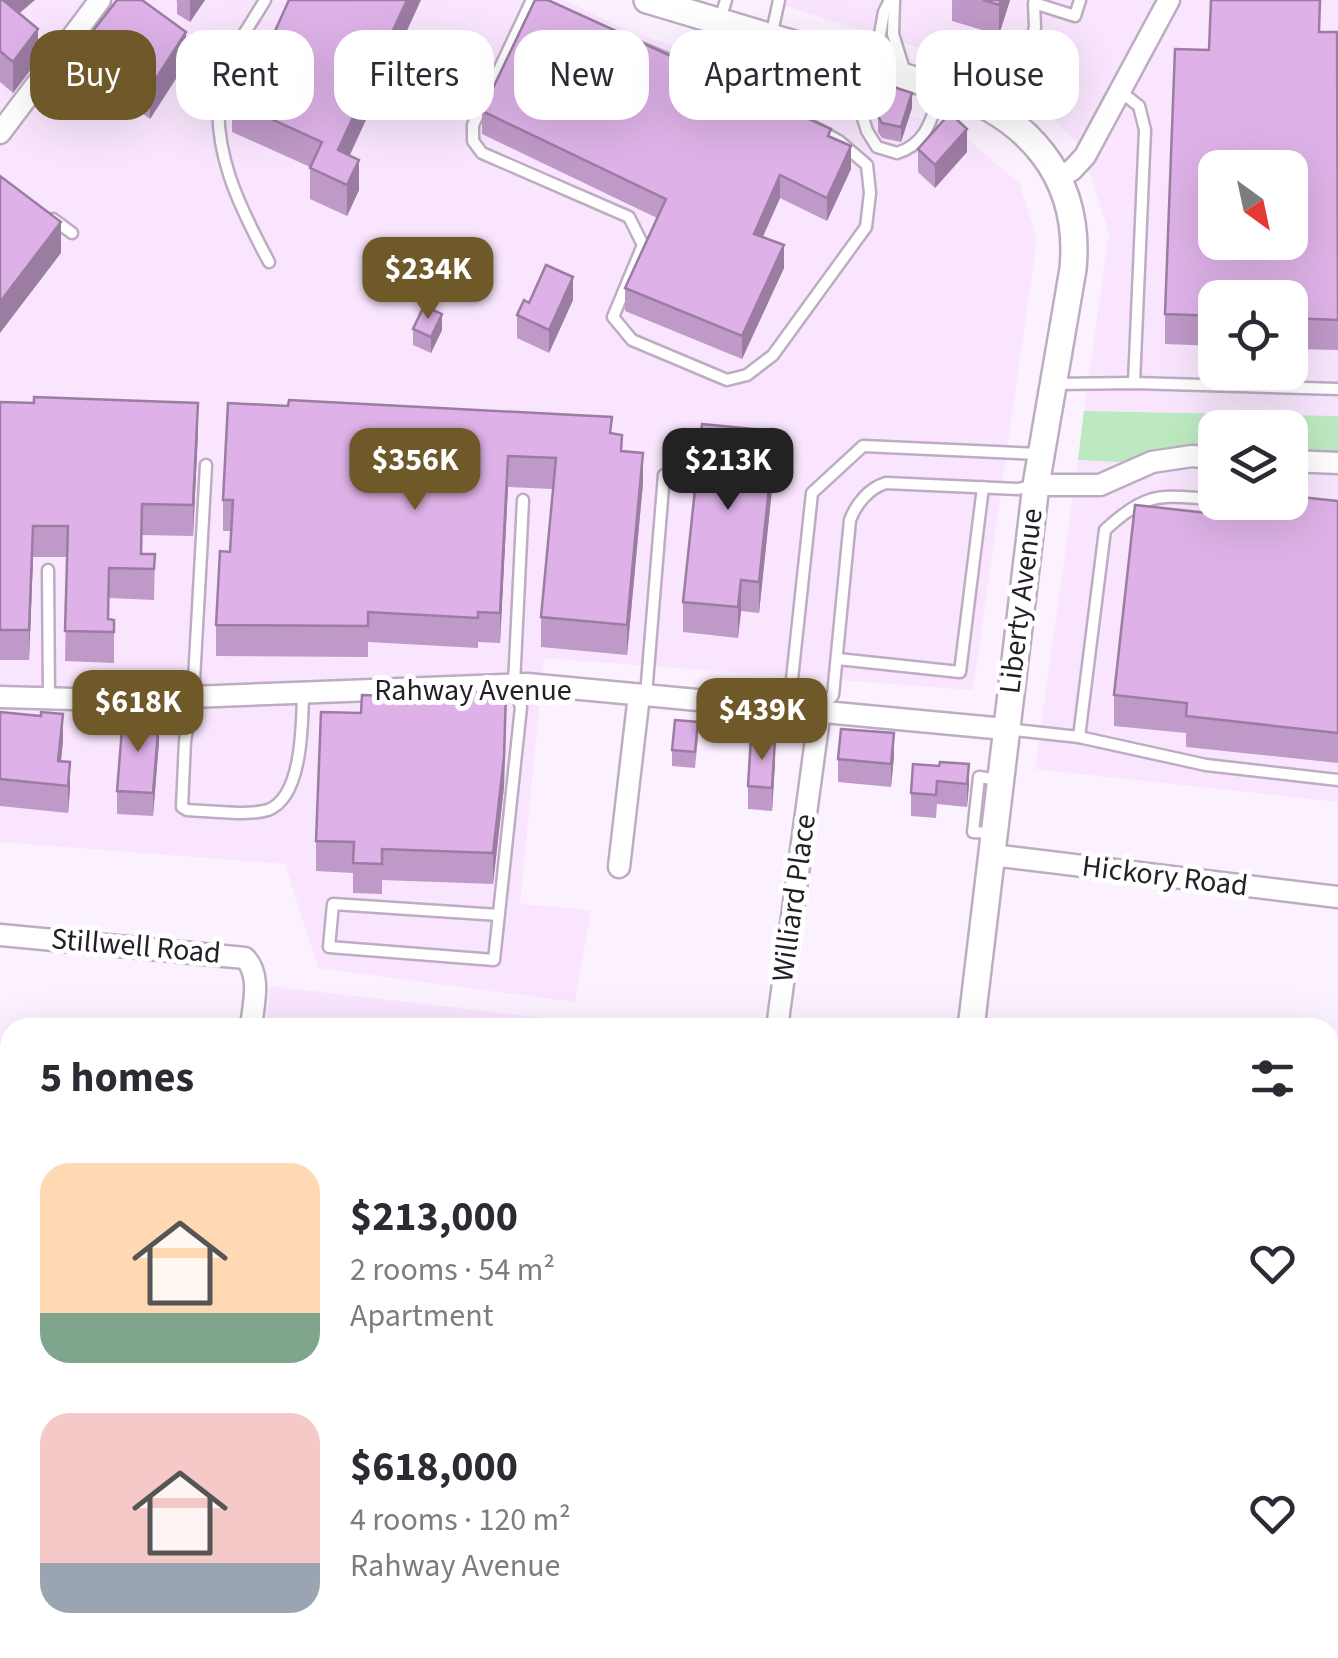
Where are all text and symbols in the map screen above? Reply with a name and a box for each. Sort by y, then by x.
chip: Buy [30,30,156,120]
chip: Rent [176,30,314,120]
chip: Filters [334,30,494,120]
chip: New [514,30,649,120]
chip: Apartment [669,30,896,120]
chip: House [916,30,1079,120]
north arrow [1198,150,1308,260]
map controls [1198,150,1308,520]
pin: $234K [358,237,498,322]
text: $234K [384,246,472,292]
button: locate [1198,280,1308,390]
button: layers [1198,410,1308,520]
pin: $356K [345,428,485,513]
pin: $213K [658,428,798,513]
text: $356K [371,437,459,483]
text: $213K [684,437,772,483]
street label: Liberty Avenue [988,506,1054,696]
street label: Rahway Avenue [374,669,572,712]
pin: $618K [68,670,208,755]
pin: $439K [692,678,832,763]
text: $618K [94,679,182,725]
text: $439K [718,687,806,733]
street label: Williard Place [761,811,827,985]
street label: Hickory Road [1080,844,1250,908]
street label: Stillwell Road [49,917,223,975]
text: 5 homes [40,1048,194,1108]
icon: filters [1245,1051,1300,1106]
text: $213,000 [350,1187,518,1247]
icon: home [120,1203,240,1323]
icon: heart [1245,1236,1300,1291]
text: 2 rooms · 54 m² [350,1247,555,1293]
text: Apartment [350,1293,493,1339]
text: $618,000 [350,1437,518,1497]
icon: home [120,1453,240,1573]
icon: heart [1245,1486,1300,1541]
text: 4 rooms · 120 m² [350,1497,571,1543]
text: Rahway Avenue [350,1543,560,1589]

